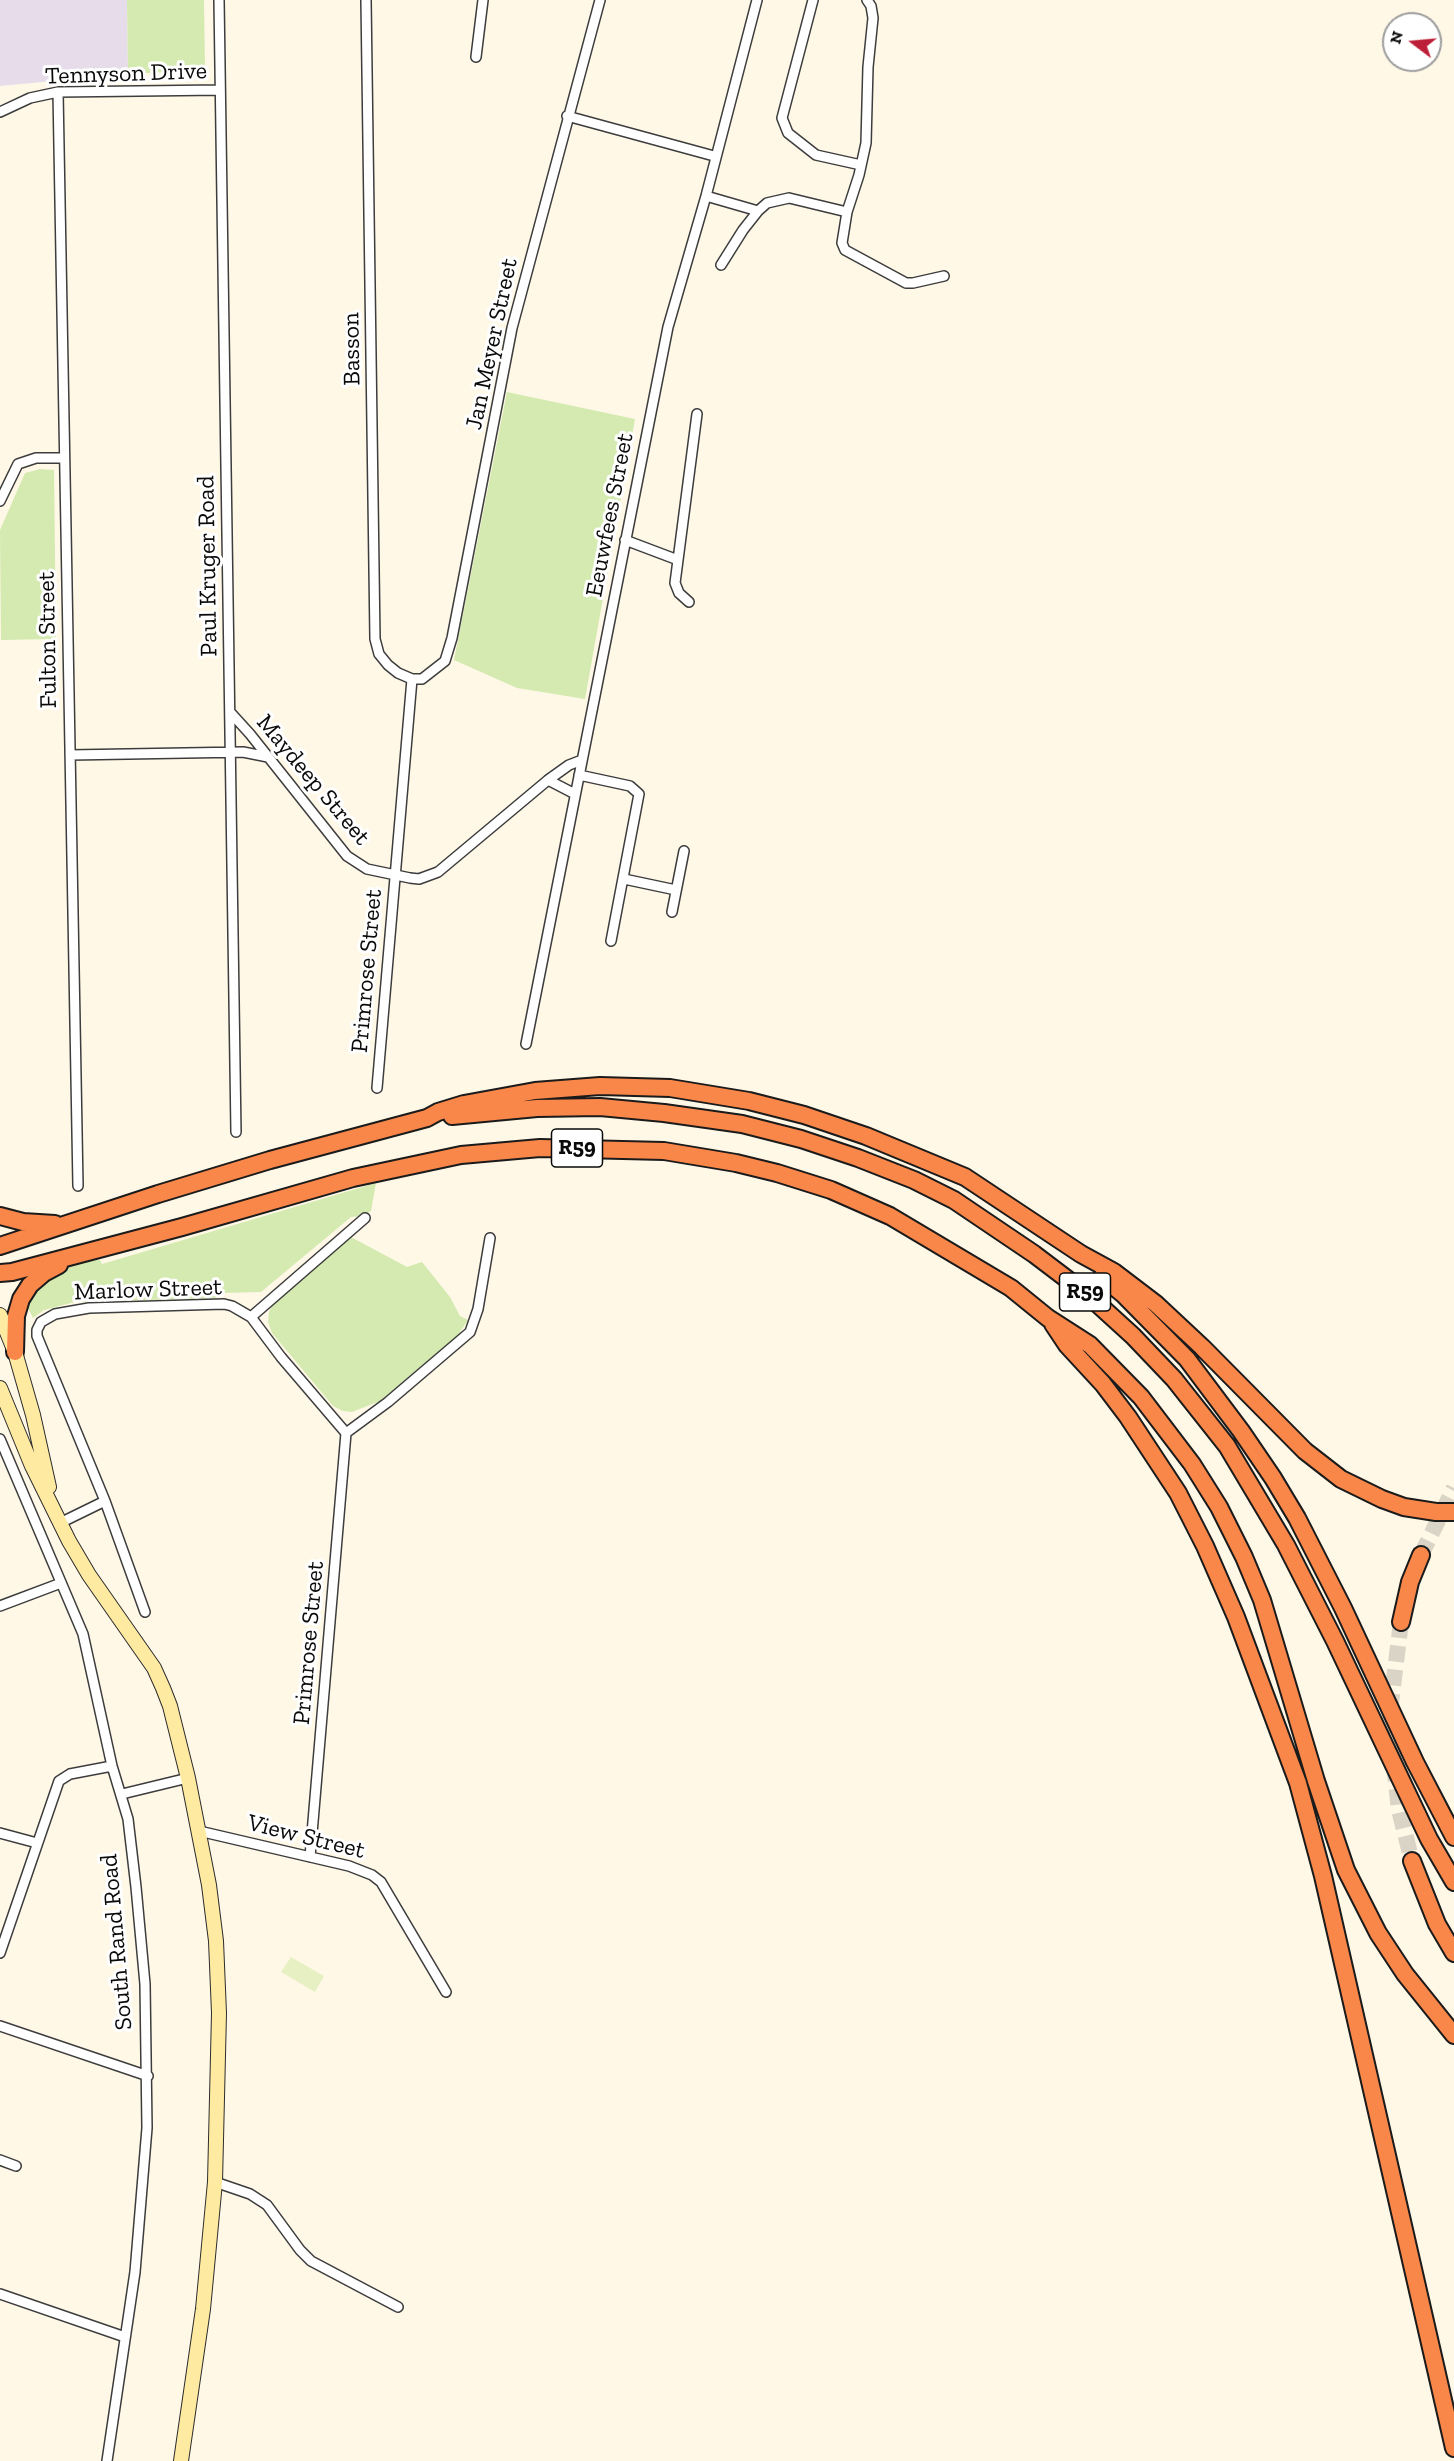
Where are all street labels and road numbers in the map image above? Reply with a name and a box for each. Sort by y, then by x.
street label: Tennyson Drive [45,57,207,91]
street label: Jan Meyer Street [460,256,524,432]
street label: Basson [337,312,367,386]
street label: Eeuwfees Street [580,431,640,599]
street label: Paul Kruger Road [192,475,224,657]
street label: Fulton Street [32,571,64,709]
street label: Maydeep Street [250,709,376,851]
street label: Primrose Street [346,888,388,1054]
road number: R59 [552,1129,602,1167]
street label: Marlow Street [74,1273,222,1307]
road number: R59 [1060,1273,1110,1311]
street label: Primrose Street [288,1560,330,1726]
street label: View Street [244,1809,368,1865]
street label: South Rand Road [95,1853,139,2031]

